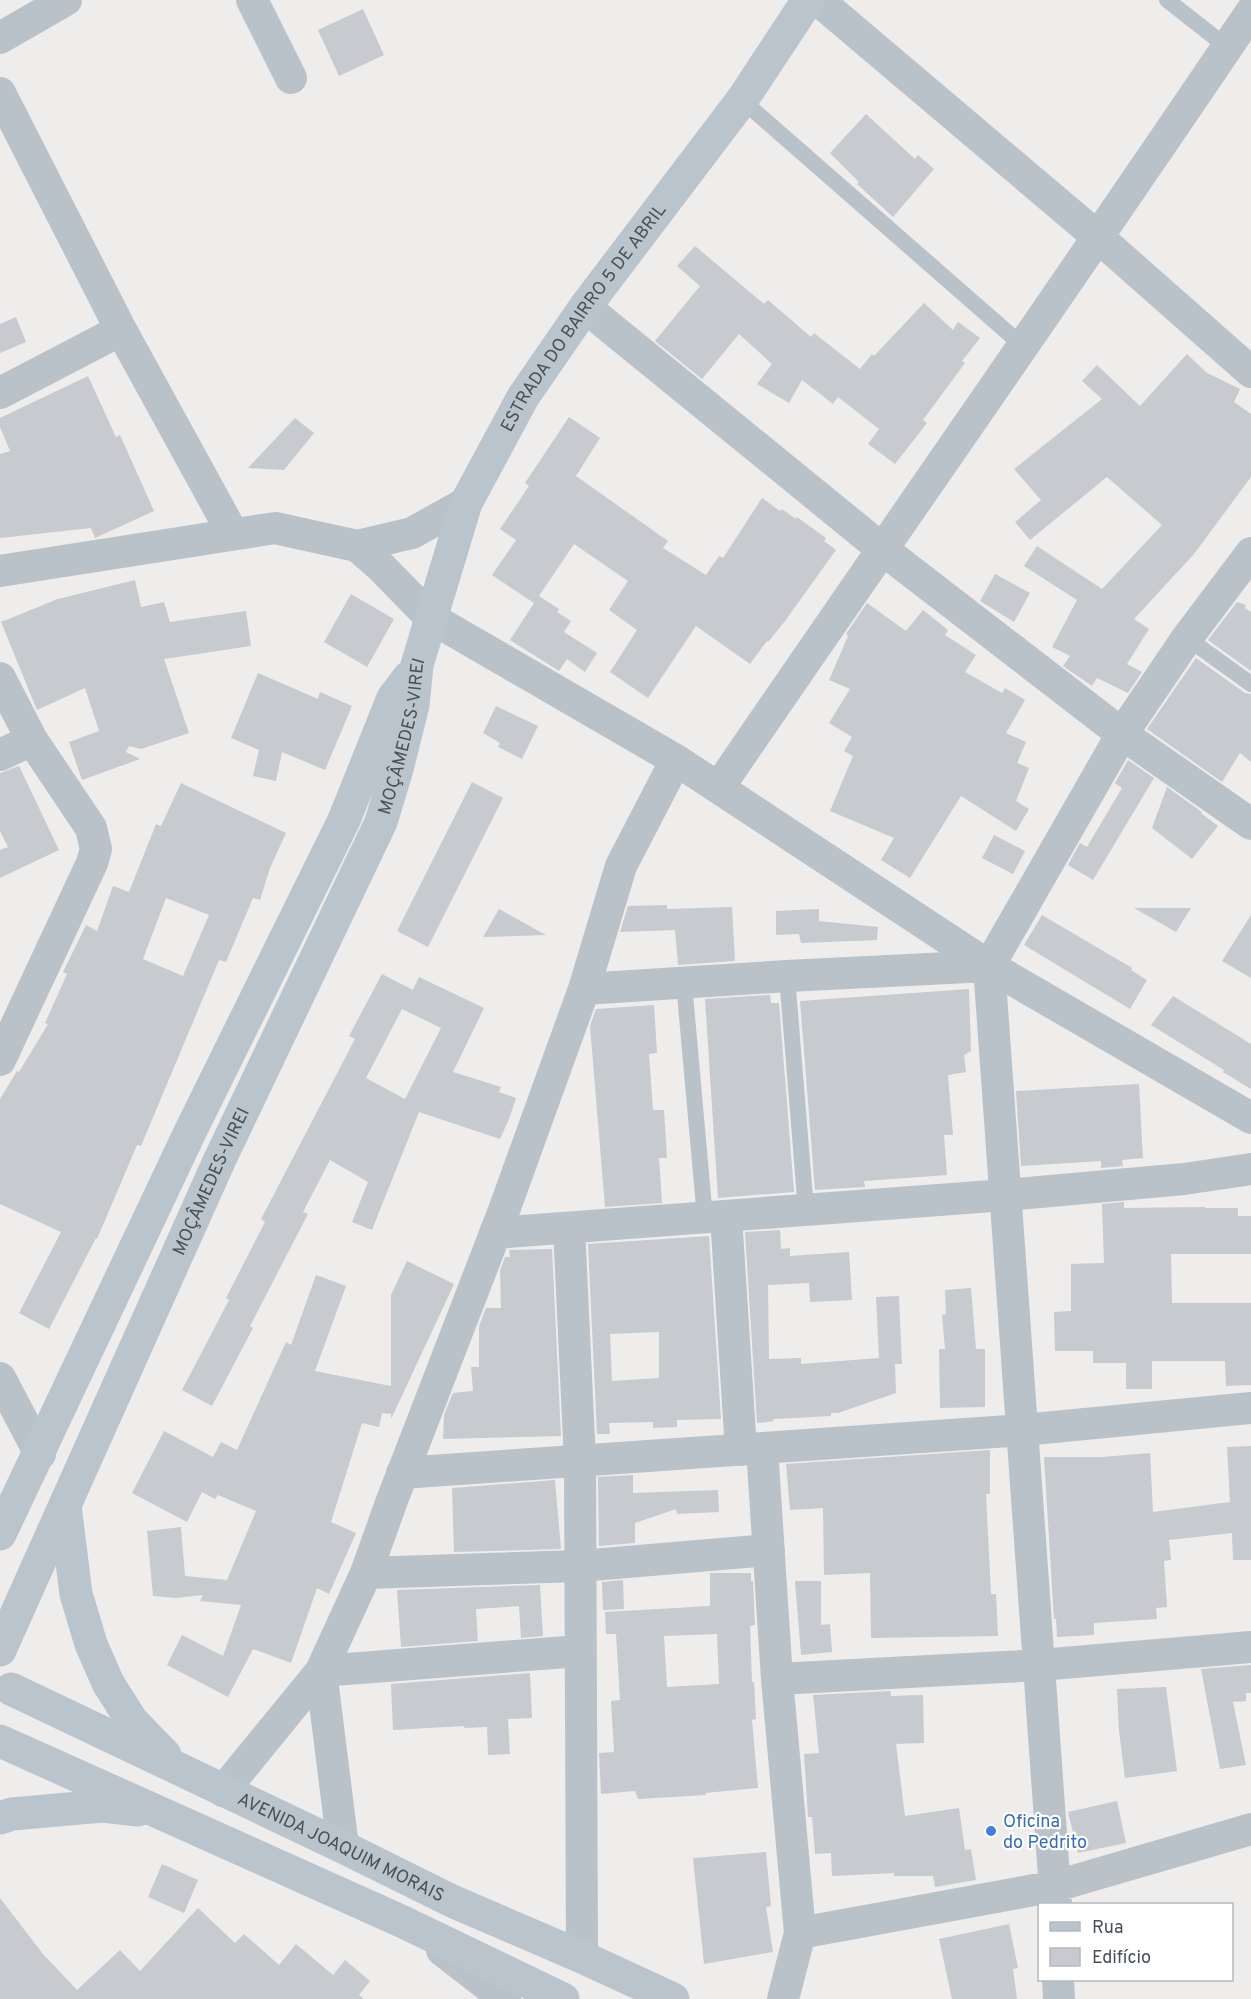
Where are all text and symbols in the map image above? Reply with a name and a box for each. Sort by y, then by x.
street label: ESTRADA DO BAIRRO 5 DE ABRIL [496,200,672,436]
street label: MOÇÂMEDES-VIREI [374,655,431,818]
street label: MOÇÂMEDES-VIREI [168,1104,256,1259]
street label: AVENIDA JOAQUIM MORAIS [233,1788,448,1908]
place label: Oficina do Pedrito [1003,1811,1087,1855]
marker: Oficina do Pedrito [984,1824,998,1838]
legend [1038,1903,1233,1981]
text: Rua [1092,1917,1123,1940]
text: Edifício [1092,1947,1151,1970]

